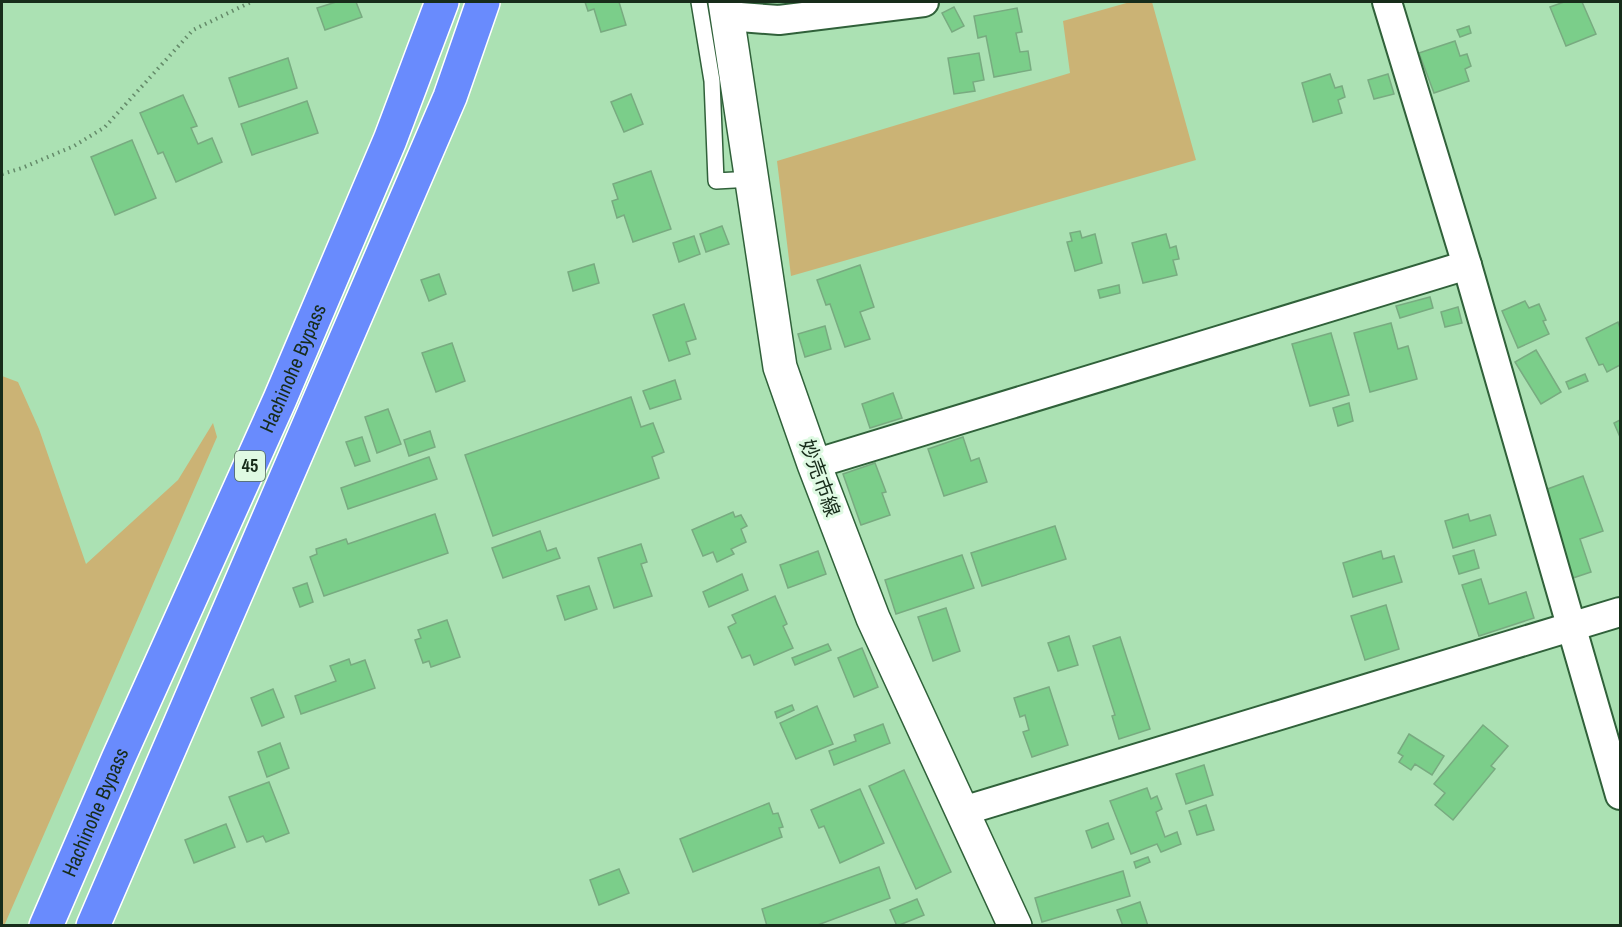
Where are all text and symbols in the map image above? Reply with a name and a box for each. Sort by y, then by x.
street label: Hachinohe Bypass [253,299,332,437]
street label: 妙売市線 [794,436,847,520]
road number: 45 [235,451,265,481]
street label: Hachinohe Bypass [55,743,134,881]

